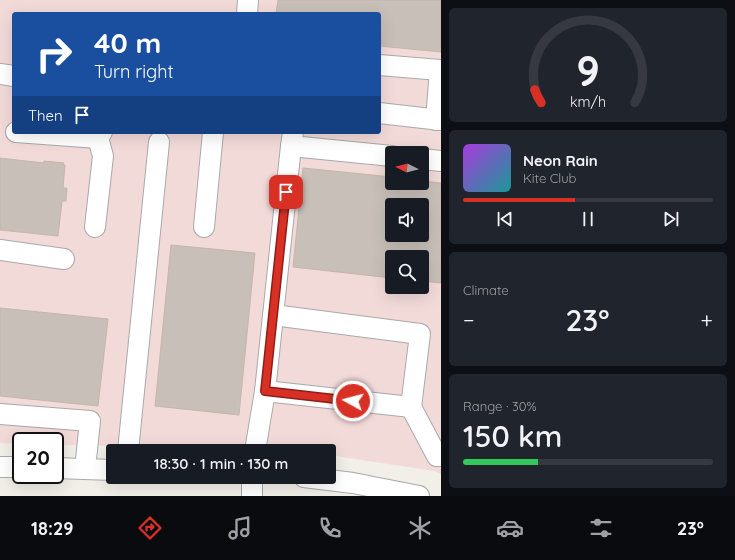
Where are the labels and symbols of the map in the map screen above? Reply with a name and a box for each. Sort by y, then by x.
north arrow [385,146,429,190]
pin [269,175,303,209]
position arrow [332,380,374,422]
speed limit sign: 20 [12,432,64,484]

